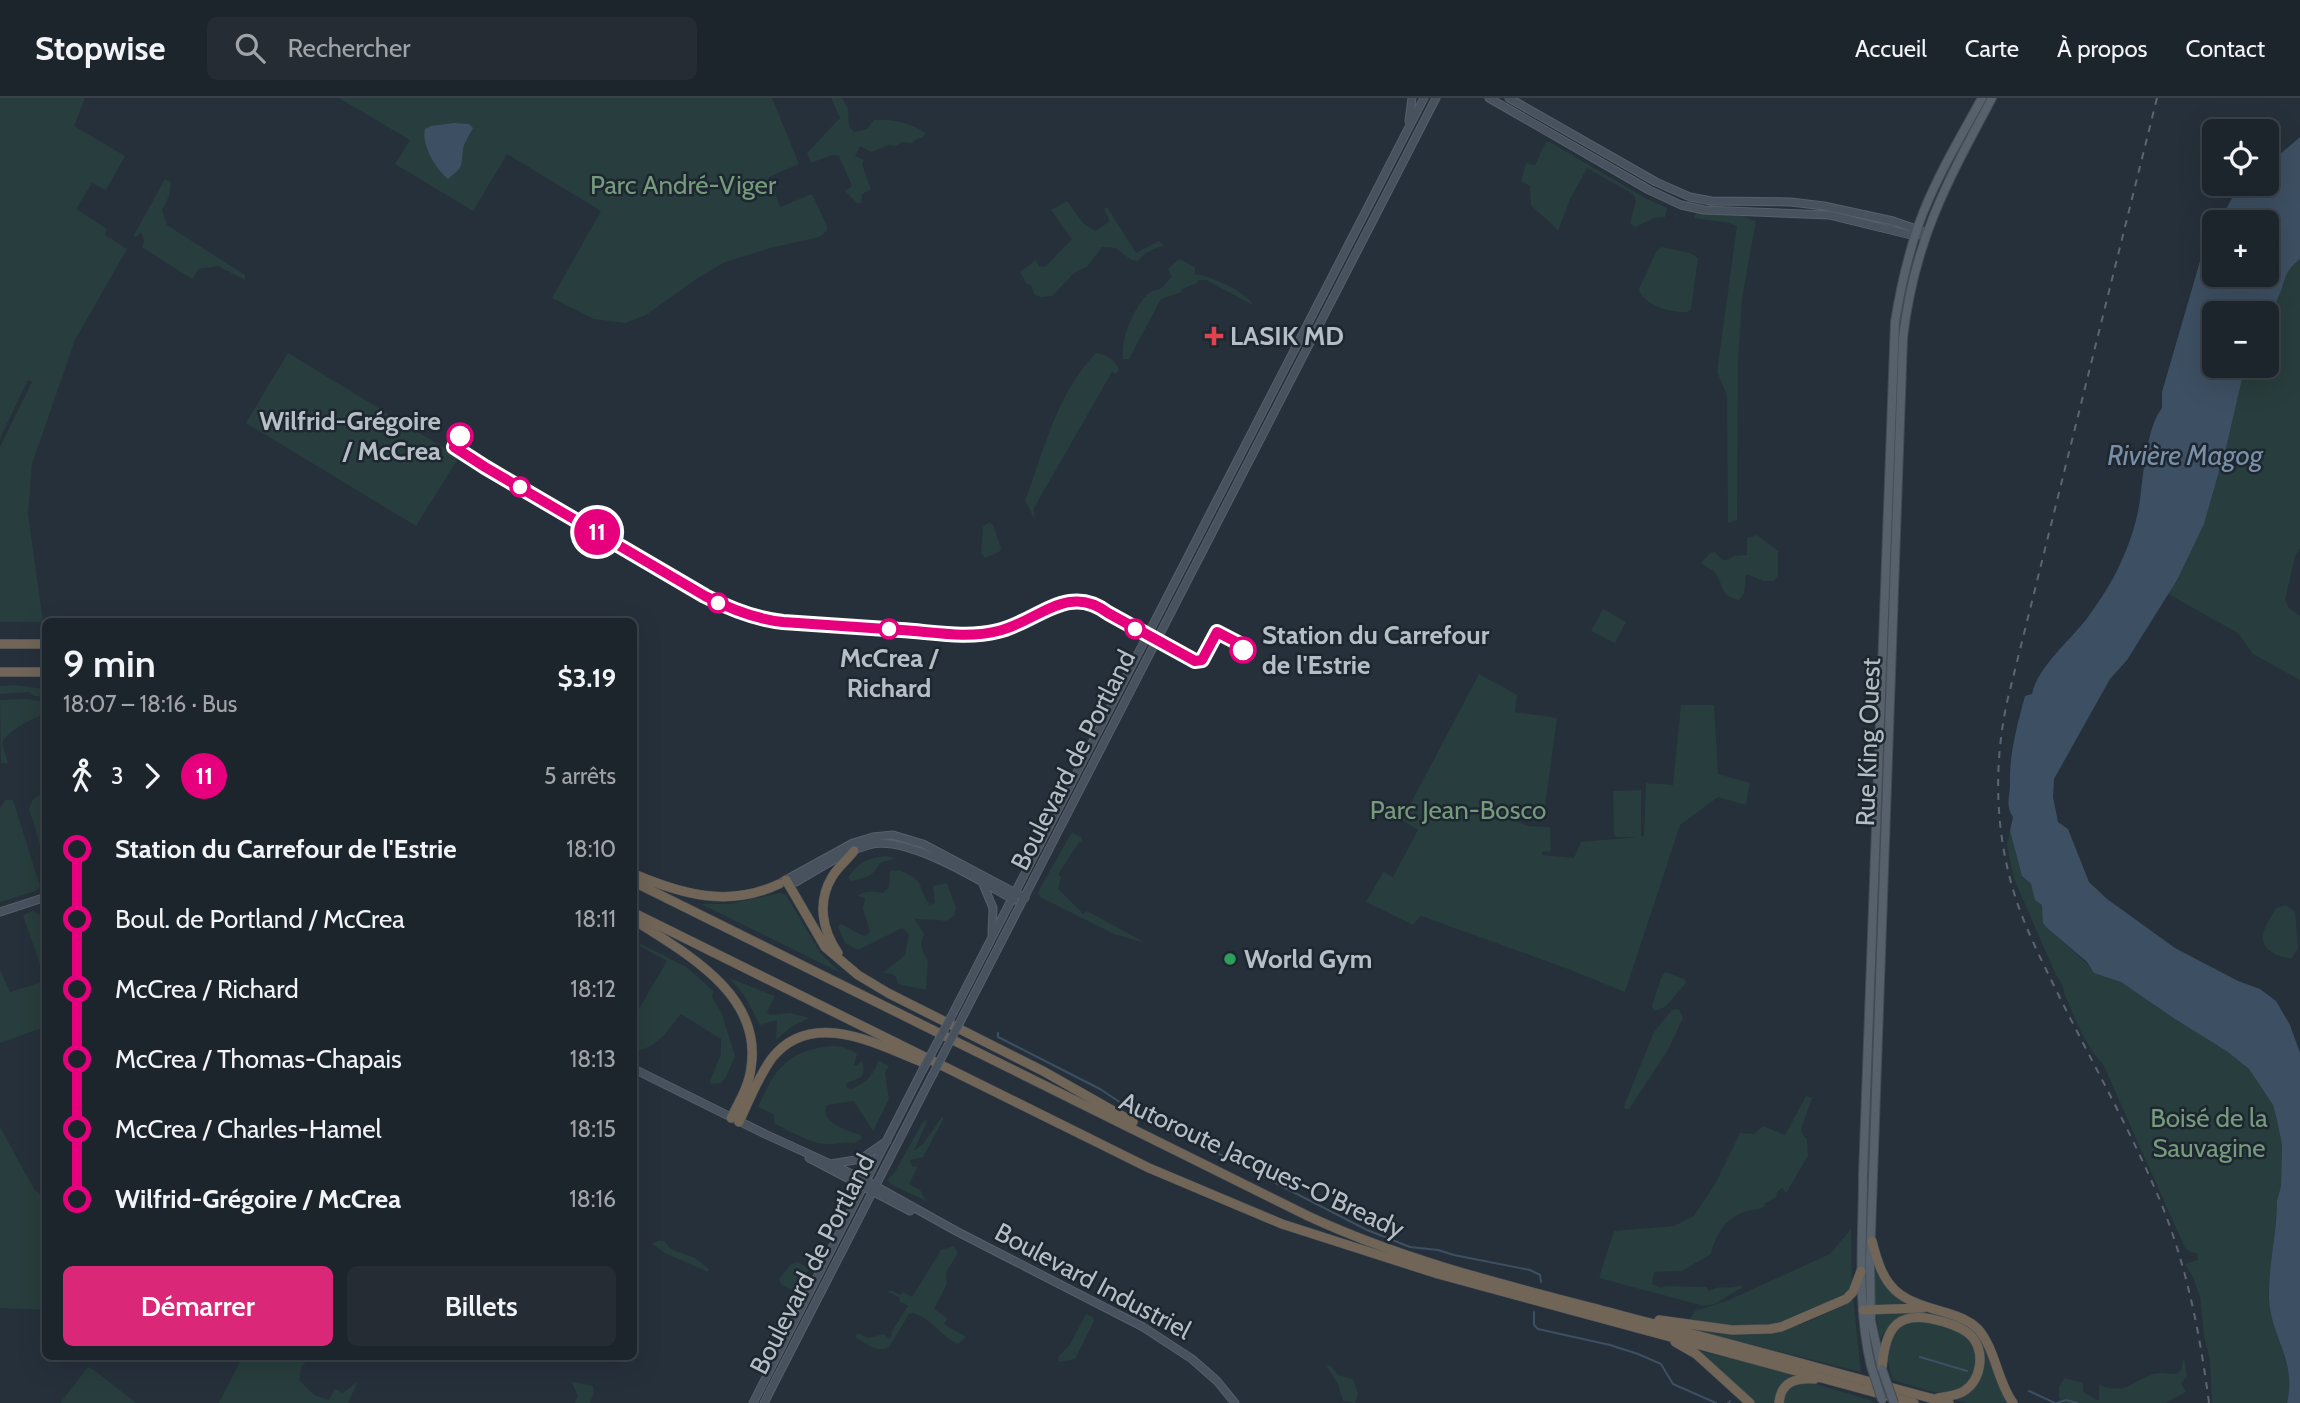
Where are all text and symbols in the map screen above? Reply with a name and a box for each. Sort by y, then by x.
search box [207,17,697,80]
text: Stopwise [35,28,165,68]
icon: search [231,29,269,67]
text: Rechercher [287,32,410,64]
text: Accueil [1855,34,1927,63]
text: Carte [1965,34,2019,63]
text: À propos [2057,34,2148,63]
text: Contact [2186,34,2265,63]
map controls [2202,119,2279,378]
button: locate [2202,119,2279,196]
park label: Parc André-Viger [590,169,777,201]
button: + [2202,210,2279,287]
button: − [2202,301,2279,378]
place label: LASIK MD [1230,320,1344,352]
marker: LASIK MD [1204,326,1224,346]
place label: Wilfrid-Grégoire / McCrea [259,405,441,467]
marker: Wilfrid-Grégoire / McCrea [447,423,473,449]
water label: Rivière Magog [2107,438,2264,472]
unlabelled marker [510,477,530,497]
line badge: 11 [566,509,628,555]
text: 11 [588,517,606,546]
unlabelled marker [708,593,728,613]
marker: McCrea / Richard [879,619,899,639]
unlabelled marker [1125,619,1145,639]
place label: Station du Carrefour de l'Estrie [1262,619,1490,681]
marker: Station du Carrefour de l'Estrie [1230,637,1256,663]
text: 9 min [63,640,156,687]
place label: McCrea / Richard [840,642,940,704]
street label: Boulevard de Portland [1004,645,1142,875]
street label: Rue King Ouest [1849,657,1887,827]
text: $3.19 [557,662,616,694]
text: 18:07 – 18:16 · Bus [63,690,237,718]
icon: walk [63,757,101,795]
icon: forward [133,757,171,795]
text: 11 [195,761,213,790]
text: 3 [111,762,123,790]
text: 5 arrêts [544,762,616,790]
park label: Parc Jean-Bosco [1370,794,1546,826]
text: Station du Carrefour de l'Estrie [115,833,457,865]
text: 18:10 [566,835,616,863]
text: Boul. de Portland / McCrea [115,903,405,935]
text: 18:11 [575,905,616,933]
place label: World Gym [1244,943,1372,975]
marker: World Gym [1222,951,1238,967]
text: McCrea / Richard [115,973,299,1005]
text: 18:12 [570,975,616,1003]
text: McCrea / Thomas-Chapais [115,1043,402,1075]
text: 18:13 [570,1045,616,1073]
street label: Autoroute Jacques-O'Bready [1114,1085,1410,1245]
park label: Boisé de la Sauvagine [2150,1102,2268,1164]
text: McCrea / Charles-Hamel [115,1113,382,1145]
text: 18:15 [570,1115,616,1143]
street label: Boulevard de Portland [743,1149,881,1379]
text: Wilfrid-Grégoire / McCrea [115,1183,401,1215]
text: 18:16 [569,1185,616,1213]
street label: Boulevard Industriel [989,1216,1197,1346]
button: Démarrer [63,1266,333,1346]
button: Billets [347,1266,616,1346]

